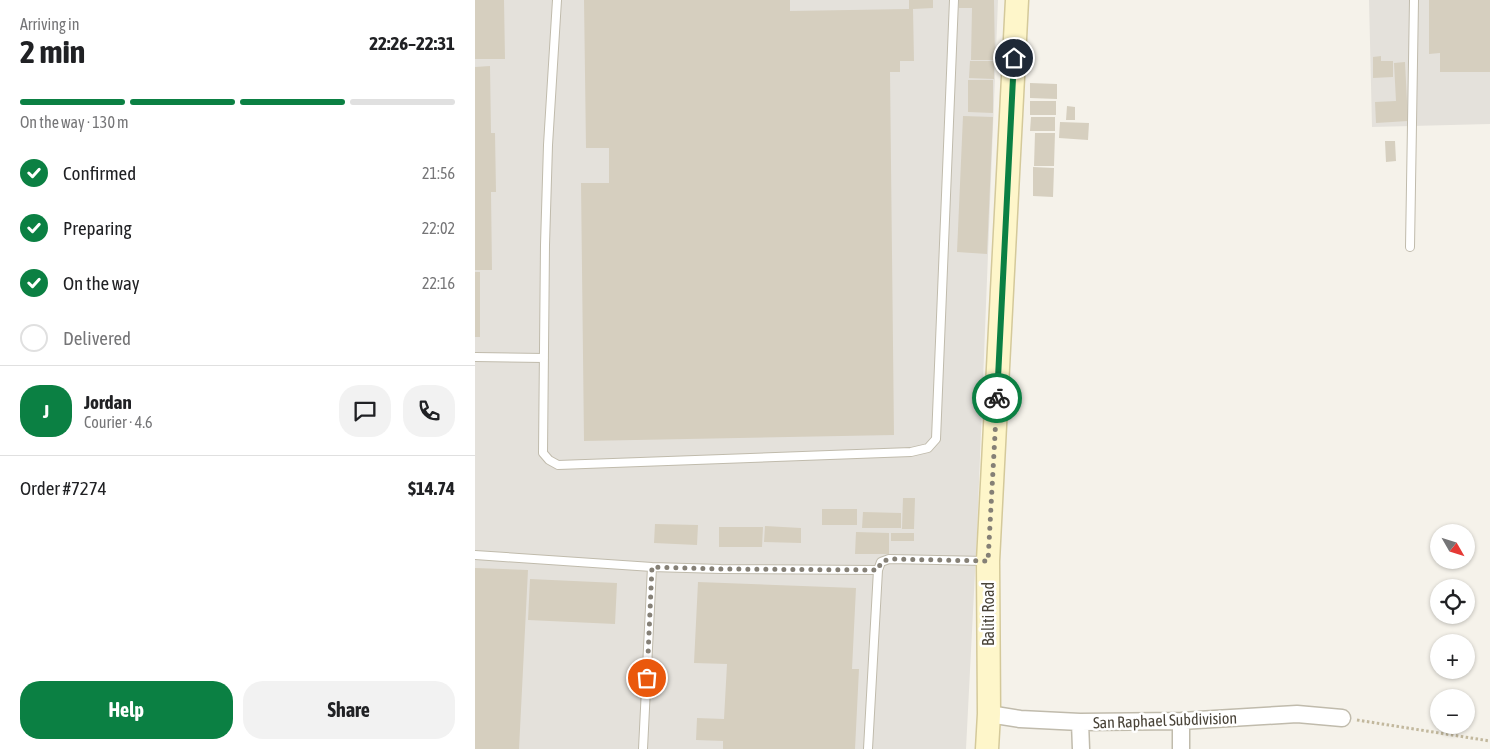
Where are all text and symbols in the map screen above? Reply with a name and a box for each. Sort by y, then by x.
text: Arriving in [20,15,80,33]
text: 22:26–22:31 [369,32,455,54]
text: 2 min [20,33,85,70]
pin [993,37,1035,79]
icon: home [1000,44,1028,72]
text: On the way · 130 m [20,113,129,131]
icon: check [20,159,48,187]
text: Confirmed [63,162,136,184]
text: 21:56 [422,164,455,182]
icon: check [20,214,48,242]
text: Preparing [63,217,132,239]
text: 22:02 [422,219,455,237]
icon: check [20,269,48,297]
text: On the way [63,272,140,294]
text: 22:16 [422,274,455,292]
text: Delivered [63,327,131,349]
courier [972,373,1022,423]
icon: bike [983,384,1011,412]
button: chat [339,385,391,437]
button: phone [403,385,455,437]
text: Jordan [84,391,132,413]
text: J [43,400,49,422]
text: Courier · 4.6 [84,413,153,431]
text: Order #7274 [20,477,107,499]
text: $14.74 [408,477,455,499]
north arrow [1430,524,1475,569]
map controls [1430,524,1475,734]
button: locate [1430,579,1475,624]
street label: Baliti Road [979,582,997,646]
button: + [1430,634,1475,679]
pin [626,657,668,699]
icon: bag [633,664,661,692]
button: Help [20,681,233,739]
button: Share [243,681,455,739]
button: − [1430,689,1475,734]
street label: San Raphael Subdivision [1093,708,1237,733]

